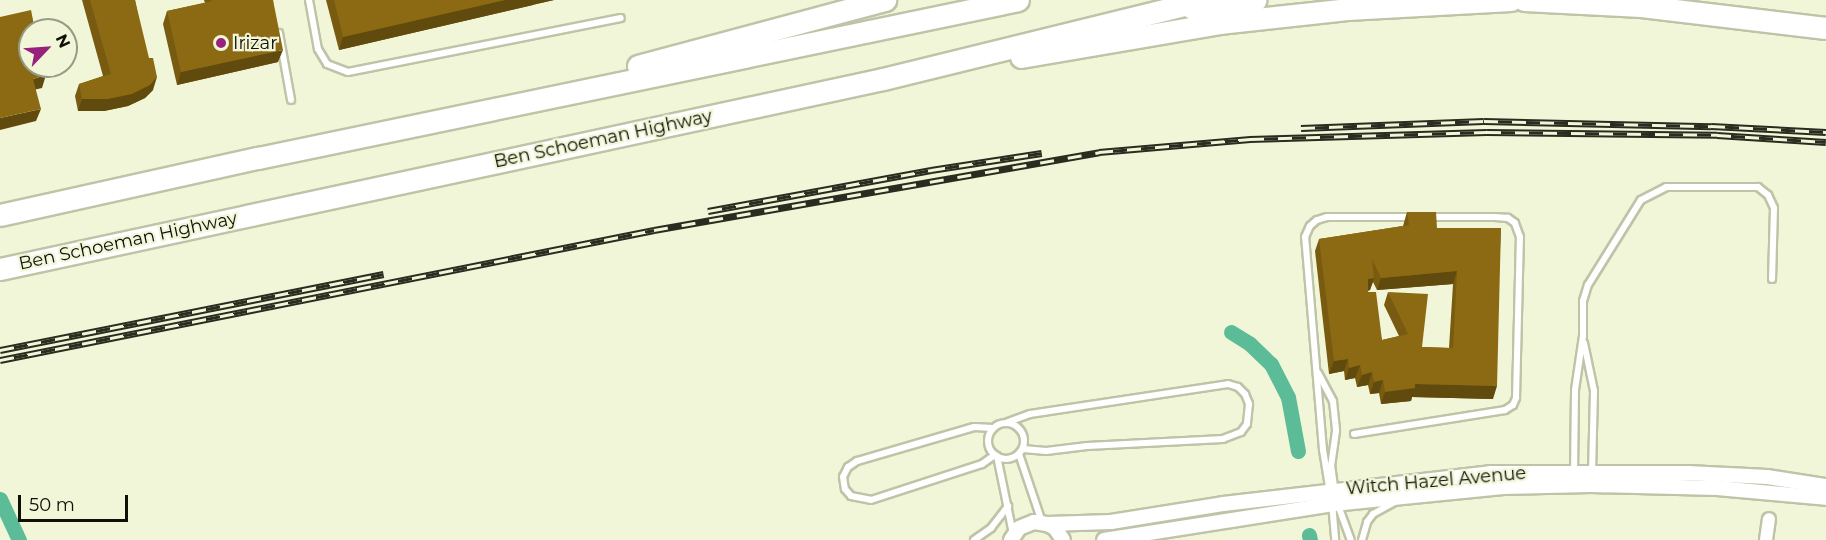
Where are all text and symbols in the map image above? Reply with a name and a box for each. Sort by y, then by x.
north arrow [18,18,78,78]
text: N [52,31,74,51]
place label: Irizar [233,32,277,54]
marker: Irizar [214,36,228,50]
street label: Ben Schoeman Highway [492,105,714,173]
street label: Ben Schoeman Highway [17,207,239,275]
street label: Witch Hazel Avenue [1345,462,1527,500]
scale bar [21,483,130,521]
text: 50 m [29,494,75,516]

